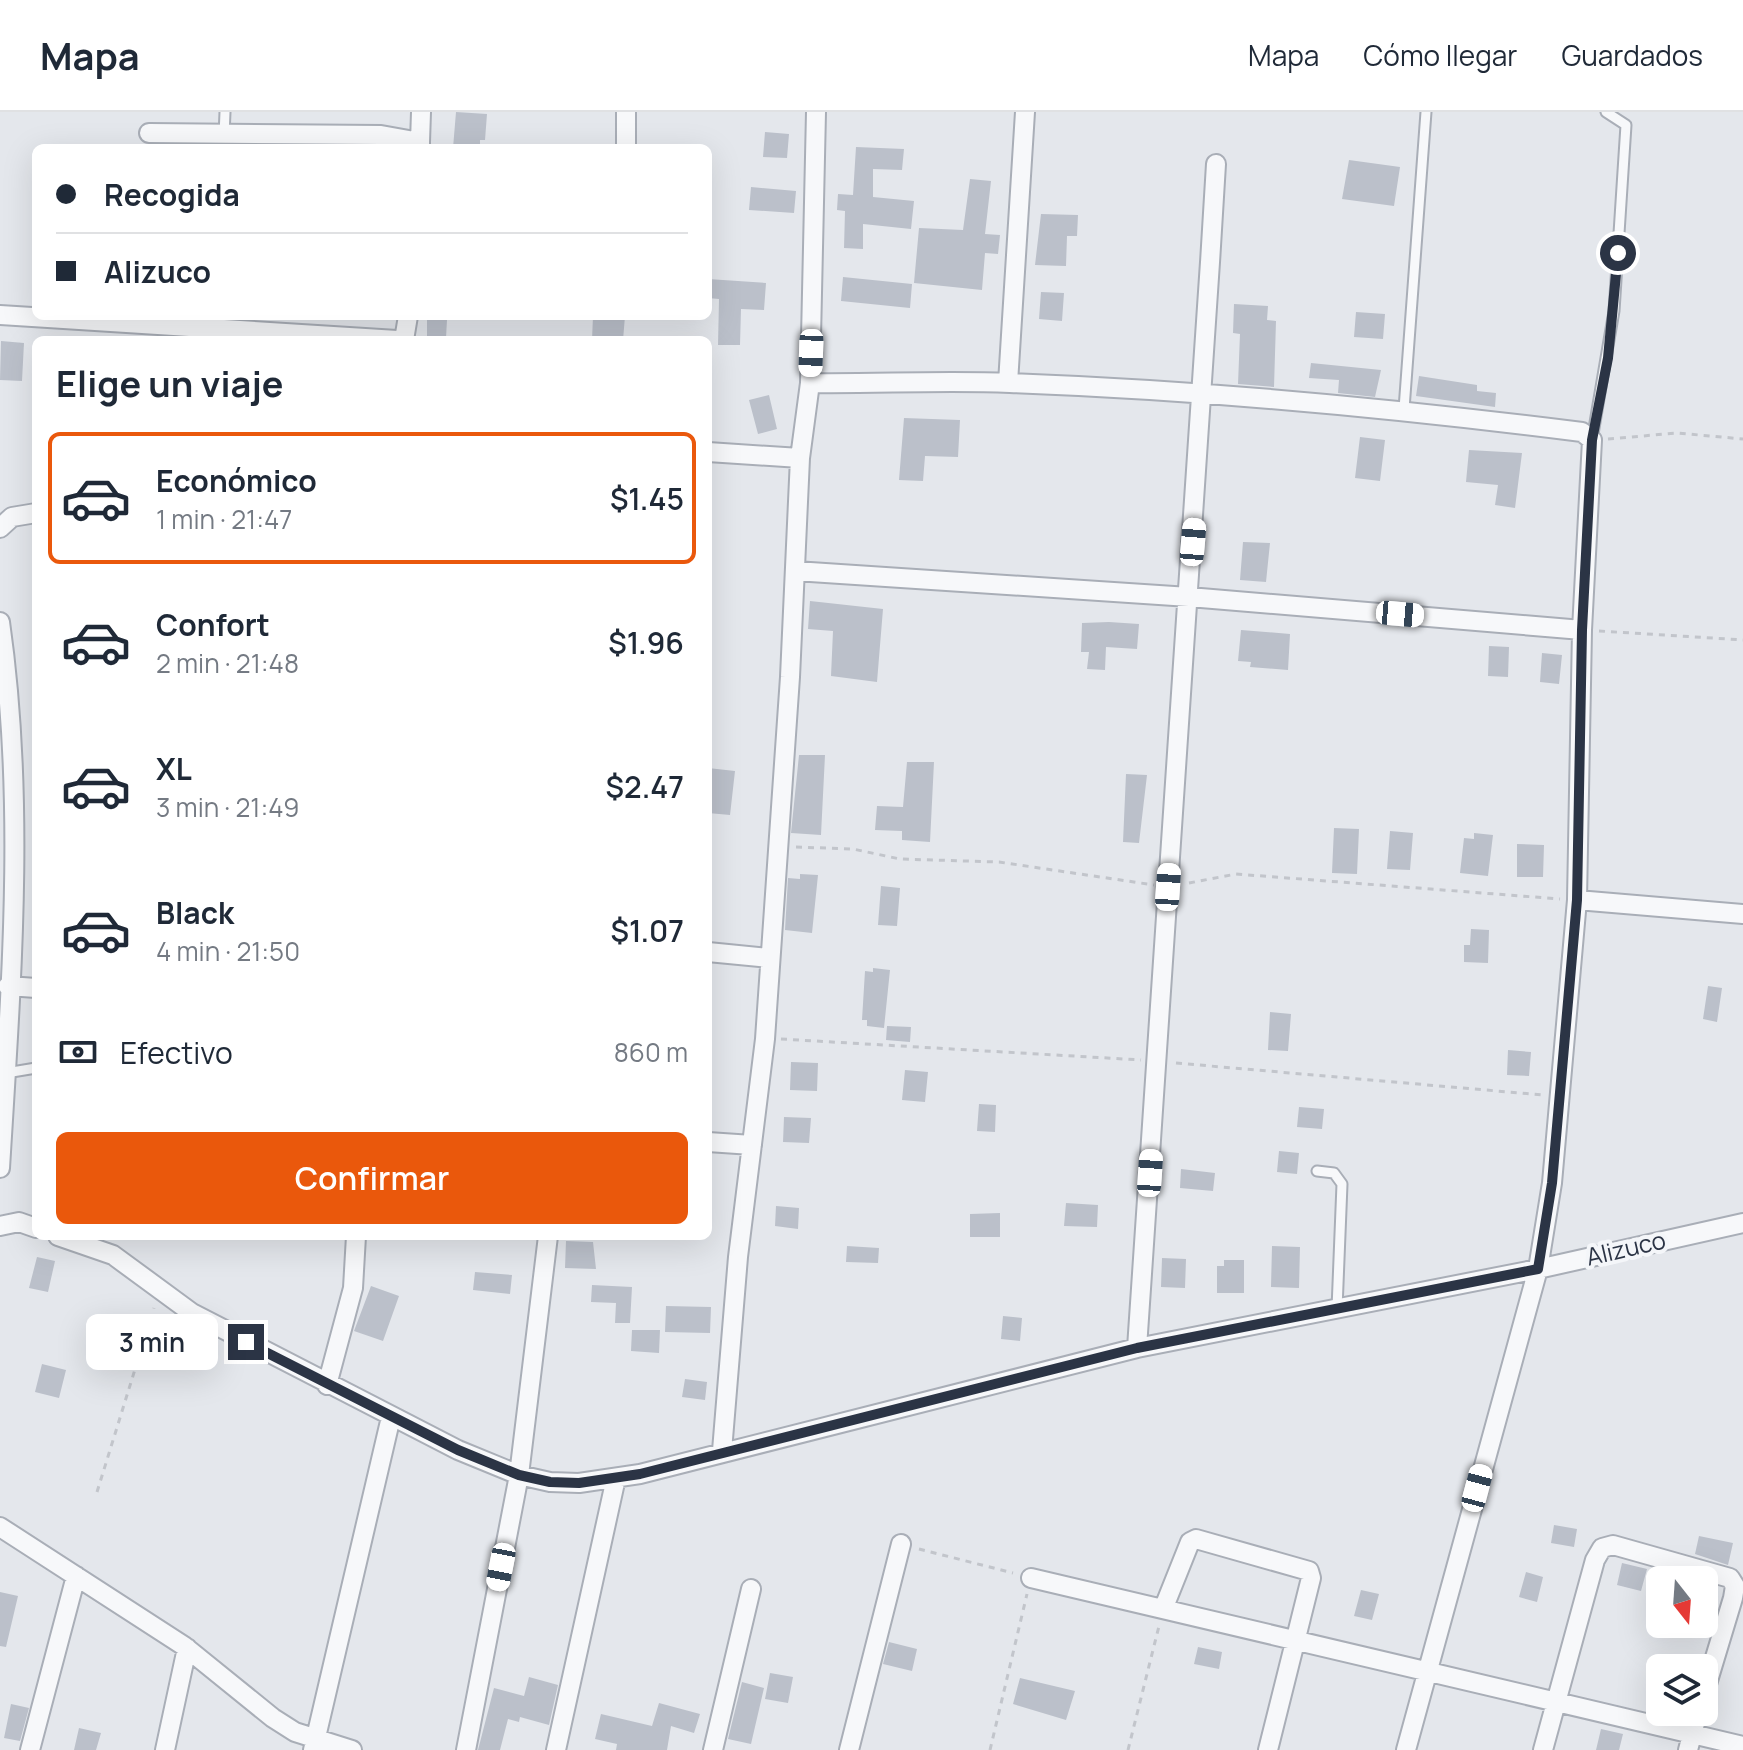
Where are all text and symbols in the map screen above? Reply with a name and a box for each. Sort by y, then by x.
text: Mapa [40,29,140,81]
text: Mapa [1248,36,1319,74]
text: Cómo llegar [1363,36,1517,74]
text: Guardados [1561,36,1703,74]
text: Recogida [104,174,240,215]
route start [1600,235,1636,271]
text: Alizuco [104,251,211,292]
car [798,329,824,377]
text: Elige un viaje [56,359,283,408]
text: Económico [156,460,317,501]
icon: car [60,462,132,534]
text: $1.45 [610,478,684,519]
text: 1 min · 21:47 [156,501,292,537]
car [1179,517,1207,567]
car [1375,600,1425,628]
text: Confort [156,604,270,645]
icon: car [60,606,132,678]
text: $1.96 [608,622,684,663]
text: 2 min · 21:48 [156,645,299,681]
text: XL [156,748,192,789]
icon: car [60,750,132,822]
text: $2.47 [606,766,684,807]
text: 3 min · 21:49 [156,789,299,825]
car [1154,862,1182,912]
text: Black [156,892,234,933]
icon: car [60,894,132,966]
text: $1.07 [611,910,684,951]
text: 4 min · 21:50 [156,933,300,969]
icon: cash [56,1030,100,1074]
text: Efectivo [120,1032,233,1073]
text: 860 m [614,1034,688,1070]
button: Confirmar [56,1132,688,1224]
car [1136,1148,1164,1198]
street label: Alizuco [1583,1222,1669,1273]
callout: 3 min [86,1314,218,1370]
text: 3 min [119,1324,185,1360]
route end [228,1324,264,1360]
car [1459,1462,1495,1514]
car [485,1541,517,1593]
north arrow [1646,1566,1718,1638]
map controls [1646,1566,1718,1726]
button: layers [1646,1654,1718,1726]

